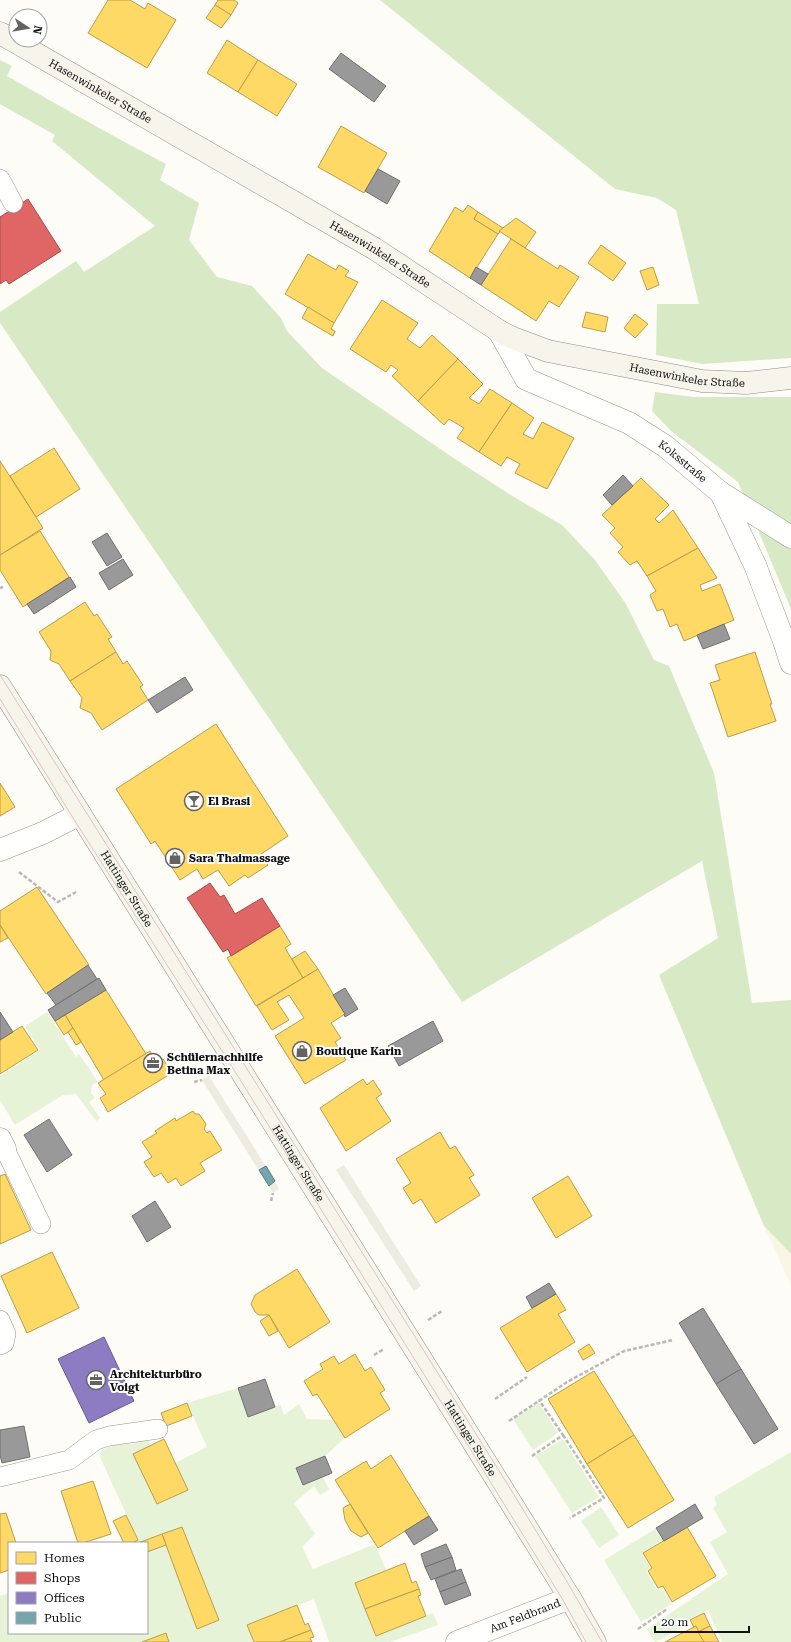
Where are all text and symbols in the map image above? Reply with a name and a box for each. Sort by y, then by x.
north arrow [8,8,48,48]
text: N [30,24,45,36]
street label: Hasenwinkeler Straße [47,57,154,126]
street label: Hasenwinkeler Straße [327,218,433,291]
street label: Hasenwinkeler Straße [629,361,745,390]
street label: Koksstraße [656,437,709,485]
bar icon: El Brasi [183,790,205,812]
place label: El Brasi [208,795,251,808]
shop icon: Sara Thaimassage [164,847,186,869]
street label: Hattinger Straße [98,848,155,929]
place label: Sara Thaimassage [189,852,291,865]
shop icon: Boutique Karin [291,1040,313,1062]
place label: Boutique Karin [316,1045,402,1058]
place label: Schülernachhilfe Betina Max [167,1051,264,1077]
office icon: Schülernachhilfe Betina Max [142,1052,164,1074]
street label: Hattinger Straße [270,1123,327,1204]
place label: Architekturbüro Voigt [110,1368,202,1394]
office icon: Architekturbüro Voigt [85,1369,107,1391]
street label: Hattinger Straße [441,1398,499,1479]
legend [8,1542,148,1634]
text: Homes [44,1551,85,1565]
text: Shops [44,1571,80,1585]
text: Offices [44,1591,85,1605]
street label: Am Feldbrand [488,1596,562,1636]
scale bar [655,1608,749,1634]
text: Public [44,1611,82,1625]
text: 20 m [661,1615,688,1629]

